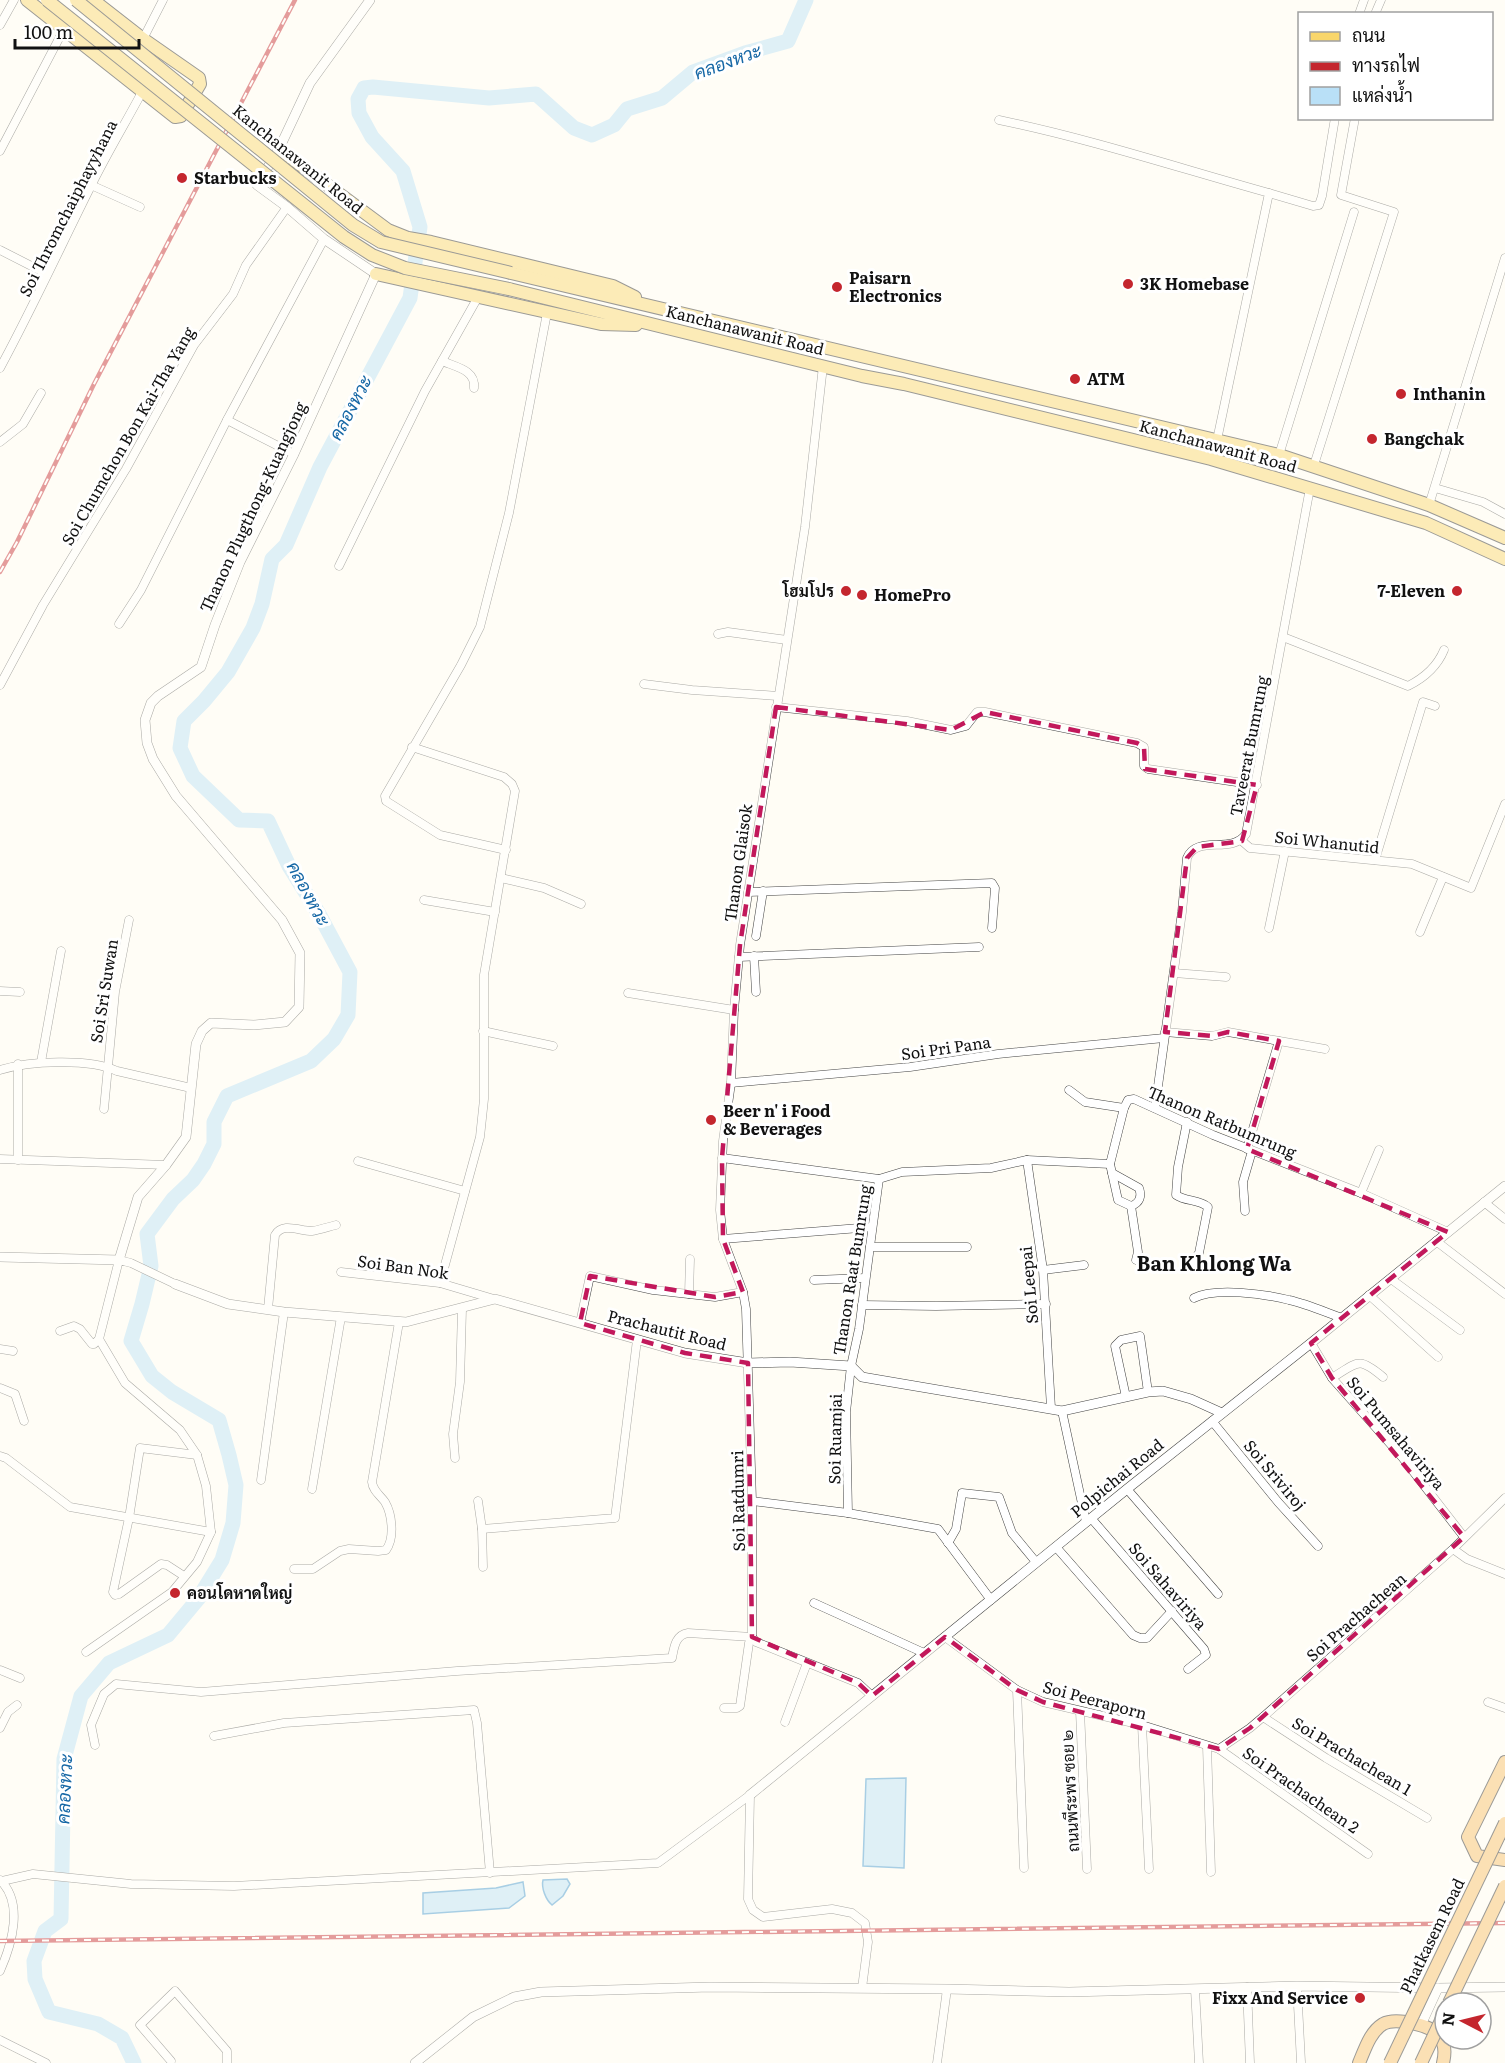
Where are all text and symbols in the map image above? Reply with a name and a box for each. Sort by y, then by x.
scale bar [15,12,140,50]
legend [1298,12,1493,120]
text: 100 m [24,18,73,45]
text: ถนน [1352,21,1385,48]
water label: คลองหวะ [690,36,766,85]
text: ทางรถไฟ [1352,51,1420,78]
text: แหล่งน้ำ [1352,80,1413,108]
street label: Kanchanawanit Road [228,98,369,219]
street label: Soi Thromchaiphayyhana [12,115,122,300]
place label: Starbucks [194,165,276,189]
marker: Starbucks [175,171,189,185]
place label: Paisarn Electronics [849,265,942,307]
place label: 3K Homebase [1140,271,1249,295]
marker: 3K Homebase [1121,277,1135,291]
marker: Paisarn Electronics [830,280,844,294]
street label: Kanchanawanit Road [664,298,827,360]
street label: Soi Chumchon Bon Kai-Tha Yang [55,322,200,549]
place label: ATM [1087,366,1125,390]
water label: คลองหวะ [321,370,378,445]
marker: ATM [1068,372,1082,386]
place label: Inthanin [1413,381,1486,405]
marker: Inthanin [1394,387,1408,401]
street label: Thanon Plugthong-Kuangjong [193,397,312,616]
street label: Kanchanawanit Road [1137,412,1300,478]
place label: Bangchak [1384,426,1464,450]
marker: Bangchak [1365,432,1379,446]
place label: โฮมโปร [782,578,834,602]
place label: 7-Eleven [1377,578,1445,602]
place label: HomePro [874,582,951,606]
marker: โฮมโปร [839,584,853,598]
marker: 7-Eleven [1450,584,1464,598]
marker: HomePro [855,588,869,602]
street label: Taveerat Bumrung [1223,673,1273,818]
street label: Thanon Glaisok [717,802,757,924]
street label: Soi Whanutid [1273,824,1381,858]
water label: คลองหวะ [281,856,338,931]
street label: Soi Sri Suwan [83,937,123,1045]
street label: Soi Pri Pana [899,1029,993,1065]
street label: Thanon Ratbumrung [1144,1079,1301,1163]
place label: Beer n' i Food & Beverages [723,1098,831,1140]
marker: Beer n' i Food & Beverages [704,1113,718,1127]
street label: Thanon Raat Bumrung [826,1183,876,1357]
street label: Soi Leepai [1013,1245,1043,1325]
district label: Ban Khlong Wa [1137,1247,1292,1277]
street label: Soi Ban Nok [356,1248,450,1284]
street label: Prachautit Road [605,1303,729,1355]
street label: Soi Pumsahaviriya [1342,1370,1452,1495]
street label: Soi Ruamjai [821,1393,847,1485]
street label: Polpichai Road [1065,1432,1168,1522]
street label: Soi Sriviroj [1239,1434,1313,1515]
street label: Soi Ratdumri [724,1450,750,1552]
street label: Soi Sahaviriya [1124,1536,1214,1635]
street label: Soi Prachachean [1300,1566,1411,1667]
place label: คอนโดหาดใหญ่ [187,1580,292,1604]
marker: คอนโดหาดใหญ่ [168,1586,182,1600]
street label: Soi Peeraporn [1041,1674,1150,1725]
street label: Soi Prachachean 1 [1288,1710,1417,1801]
street label: ถนนพีระพร ซอย ๒ [1054,1729,1084,1853]
street label: Soi Prachachean 2 [1238,1740,1365,1838]
water label: คลองหวะ [48,1753,79,1825]
street label: Phatkasem Road [1393,1874,1470,1997]
place label: Fixx And Service [1212,1985,1348,2009]
marker: Fixx And Service [1353,1991,1367,2005]
north arrow [1433,1991,1493,2051]
text: N [1434,2011,1460,2027]

